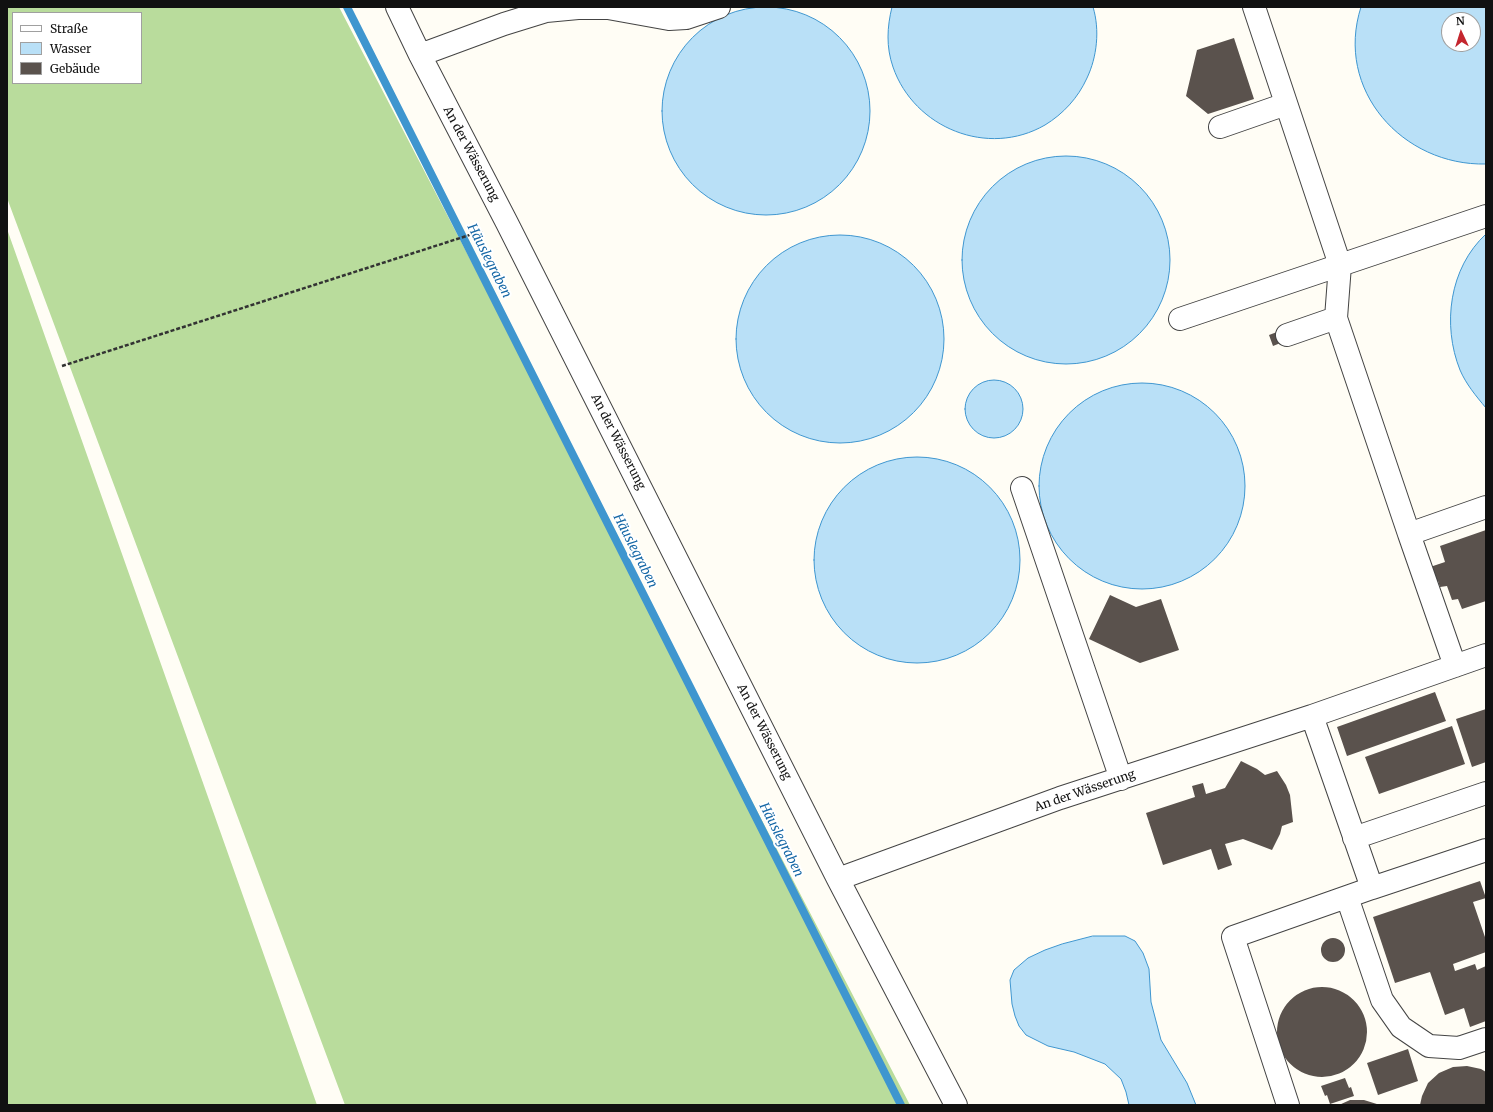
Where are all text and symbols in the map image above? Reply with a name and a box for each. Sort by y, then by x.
legend [12,12,142,84]
north arrow [1441,12,1481,52]
text: N [1455,14,1465,28]
text: Straße [50,21,88,36]
text: Wasser [50,41,91,56]
text: Gebäude [50,61,100,76]
street label: An der Wässerung [440,104,502,204]
water label: Häuslegraben [464,221,514,301]
street label: An der Wässerung [588,392,648,492]
water label: Häuslegraben [610,511,660,591]
street label: An der Wässerung [734,682,794,782]
street label: An der Wässerung [1033,767,1137,815]
water label: Häuslegraben [756,800,806,880]

